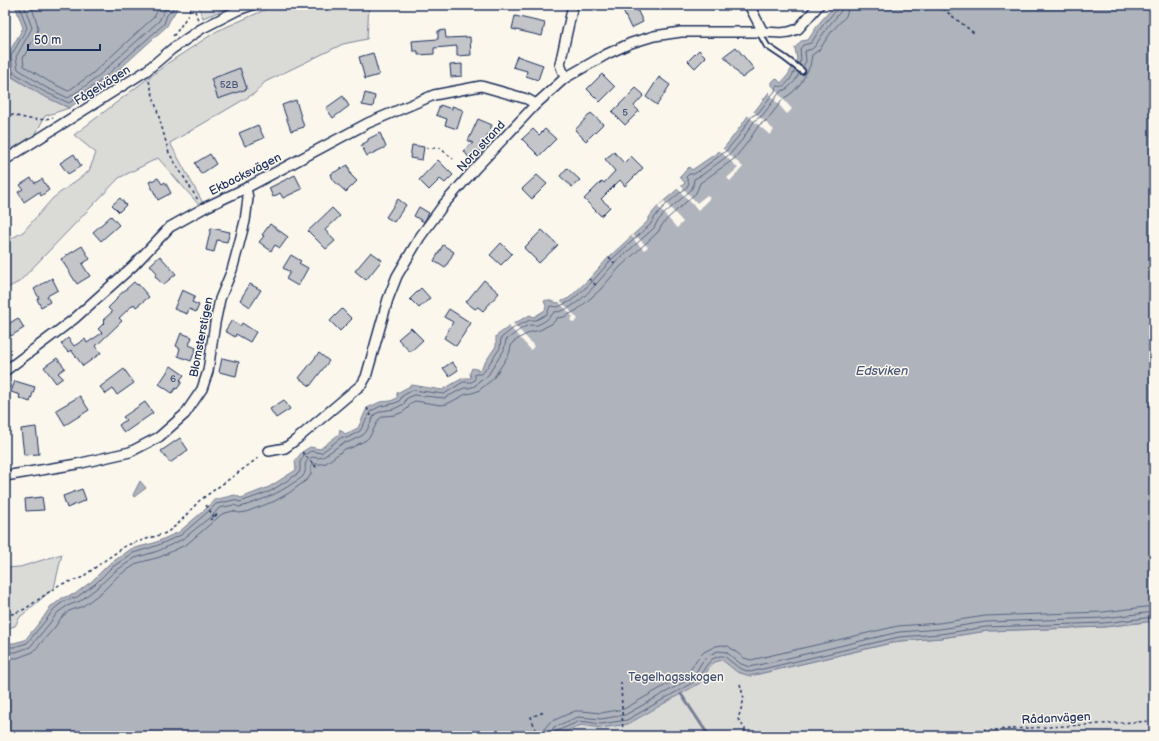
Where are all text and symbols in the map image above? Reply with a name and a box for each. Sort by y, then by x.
scale bar [28,26,100,52]
text: 50 m [34,33,61,48]
street label: Fågelvägen [71,62,133,109]
house number: 52B [220,79,238,91]
house number: 5 [622,107,628,119]
street label: Nora strand [454,118,509,175]
street label: Ekbacksvägen [207,150,284,199]
street label: Blomsterstigen [186,295,217,379]
water label: Edsviken [856,363,908,379]
house number: 6 [170,373,176,385]
park label: Tegelhagsskogen [628,670,724,685]
street label: Rådanvägen [1021,709,1091,728]

